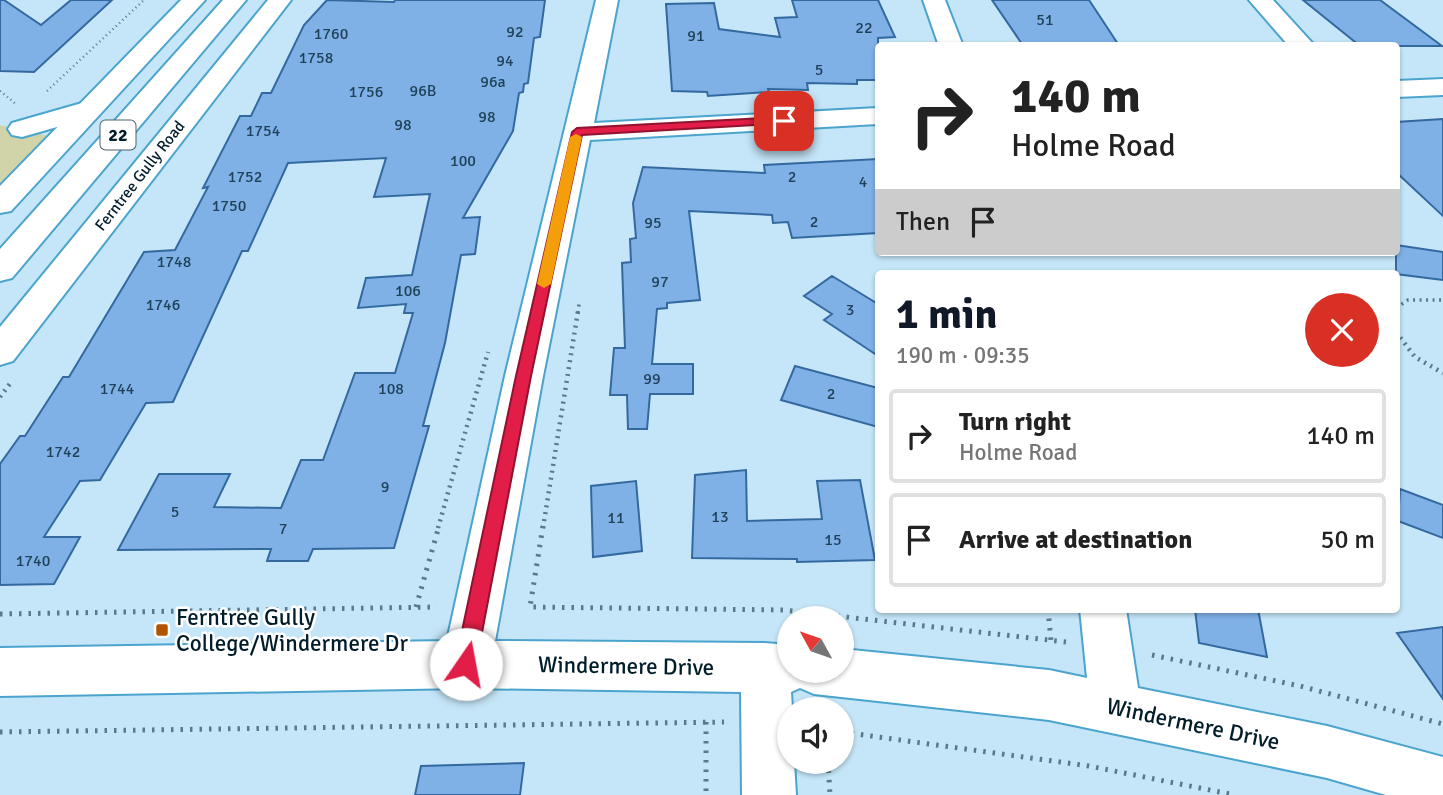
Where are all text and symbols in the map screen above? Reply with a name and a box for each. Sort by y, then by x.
house number: 51 [1036,10,1054,30]
house number: 22 [855,18,873,38]
house number: 92 [506,22,524,42]
house number: 1760 [314,24,348,44]
house number: 91 [687,26,705,46]
house number: 1758 [299,48,333,68]
house number: 94 [496,51,514,71]
house number: 5 [815,60,823,80]
text: 140 m [1011,66,1141,126]
icon: right [896,70,987,161]
house number: 96a [480,72,506,92]
house number: 96B [410,81,436,101]
house number: 1756 [349,82,383,102]
pin [754,91,814,151]
icon: arrive [765,102,803,140]
house number: 98 [478,107,496,127]
house number: 98 [394,115,412,135]
street label: Ferntree Gully Road [91,117,189,235]
road number: 22 [100,120,136,150]
house number: 1754 [246,121,281,141]
text: Holme Road [1011,126,1176,165]
house number: 100 [450,151,476,171]
house number: 1752 [228,167,262,187]
house number: 2 [788,167,796,187]
house number: 4 [859,172,868,192]
house number: 1750 [212,196,246,216]
icon: arrive [964,203,1002,241]
text: Then [896,206,950,238]
house number: 2 [810,212,818,232]
house number: 95 [644,213,662,233]
house number: 1748 [157,252,191,272]
house number: 97 [651,272,669,292]
house number: 106 [395,281,421,301]
text: 1 min [896,289,997,340]
button: close [1305,293,1379,367]
house number: 1746 [146,295,180,315]
house number: 3 [846,300,854,320]
text: 190 m · 09:35 [896,341,1030,370]
house number: 99 [643,369,661,389]
house number: 1744 [100,379,135,399]
house number: 108 [378,379,404,399]
house number: 2 [827,384,835,404]
text: Turn right [959,406,1071,438]
icon: right [900,417,938,455]
text: 140 m [1306,420,1375,452]
text: Holme Road [959,438,1077,467]
house number: 1742 [46,442,80,462]
house number: 9 [381,477,389,497]
house number: 5 [171,502,179,522]
house number: 13 [711,507,729,527]
house number: 11 [607,508,625,528]
house number: 7 [279,519,287,539]
icon: arrive [900,521,938,559]
text: Arrive at destination [959,524,1192,556]
text: 50 m [1320,524,1375,556]
house number: 15 [824,530,842,550]
house number: 1740 [16,551,50,571]
place label: Ferntree Gully College/Windermere Dr [176,603,408,658]
north arrow [777,606,854,682]
map controls [777,606,854,774]
marker: Ferntree Gully College/Windermere Dr [154,622,170,638]
position arrow [429,627,503,701]
street label: Windermere Drive [538,650,714,682]
street label: Windermere Drive [1104,691,1282,757]
button: sound [777,697,854,774]

